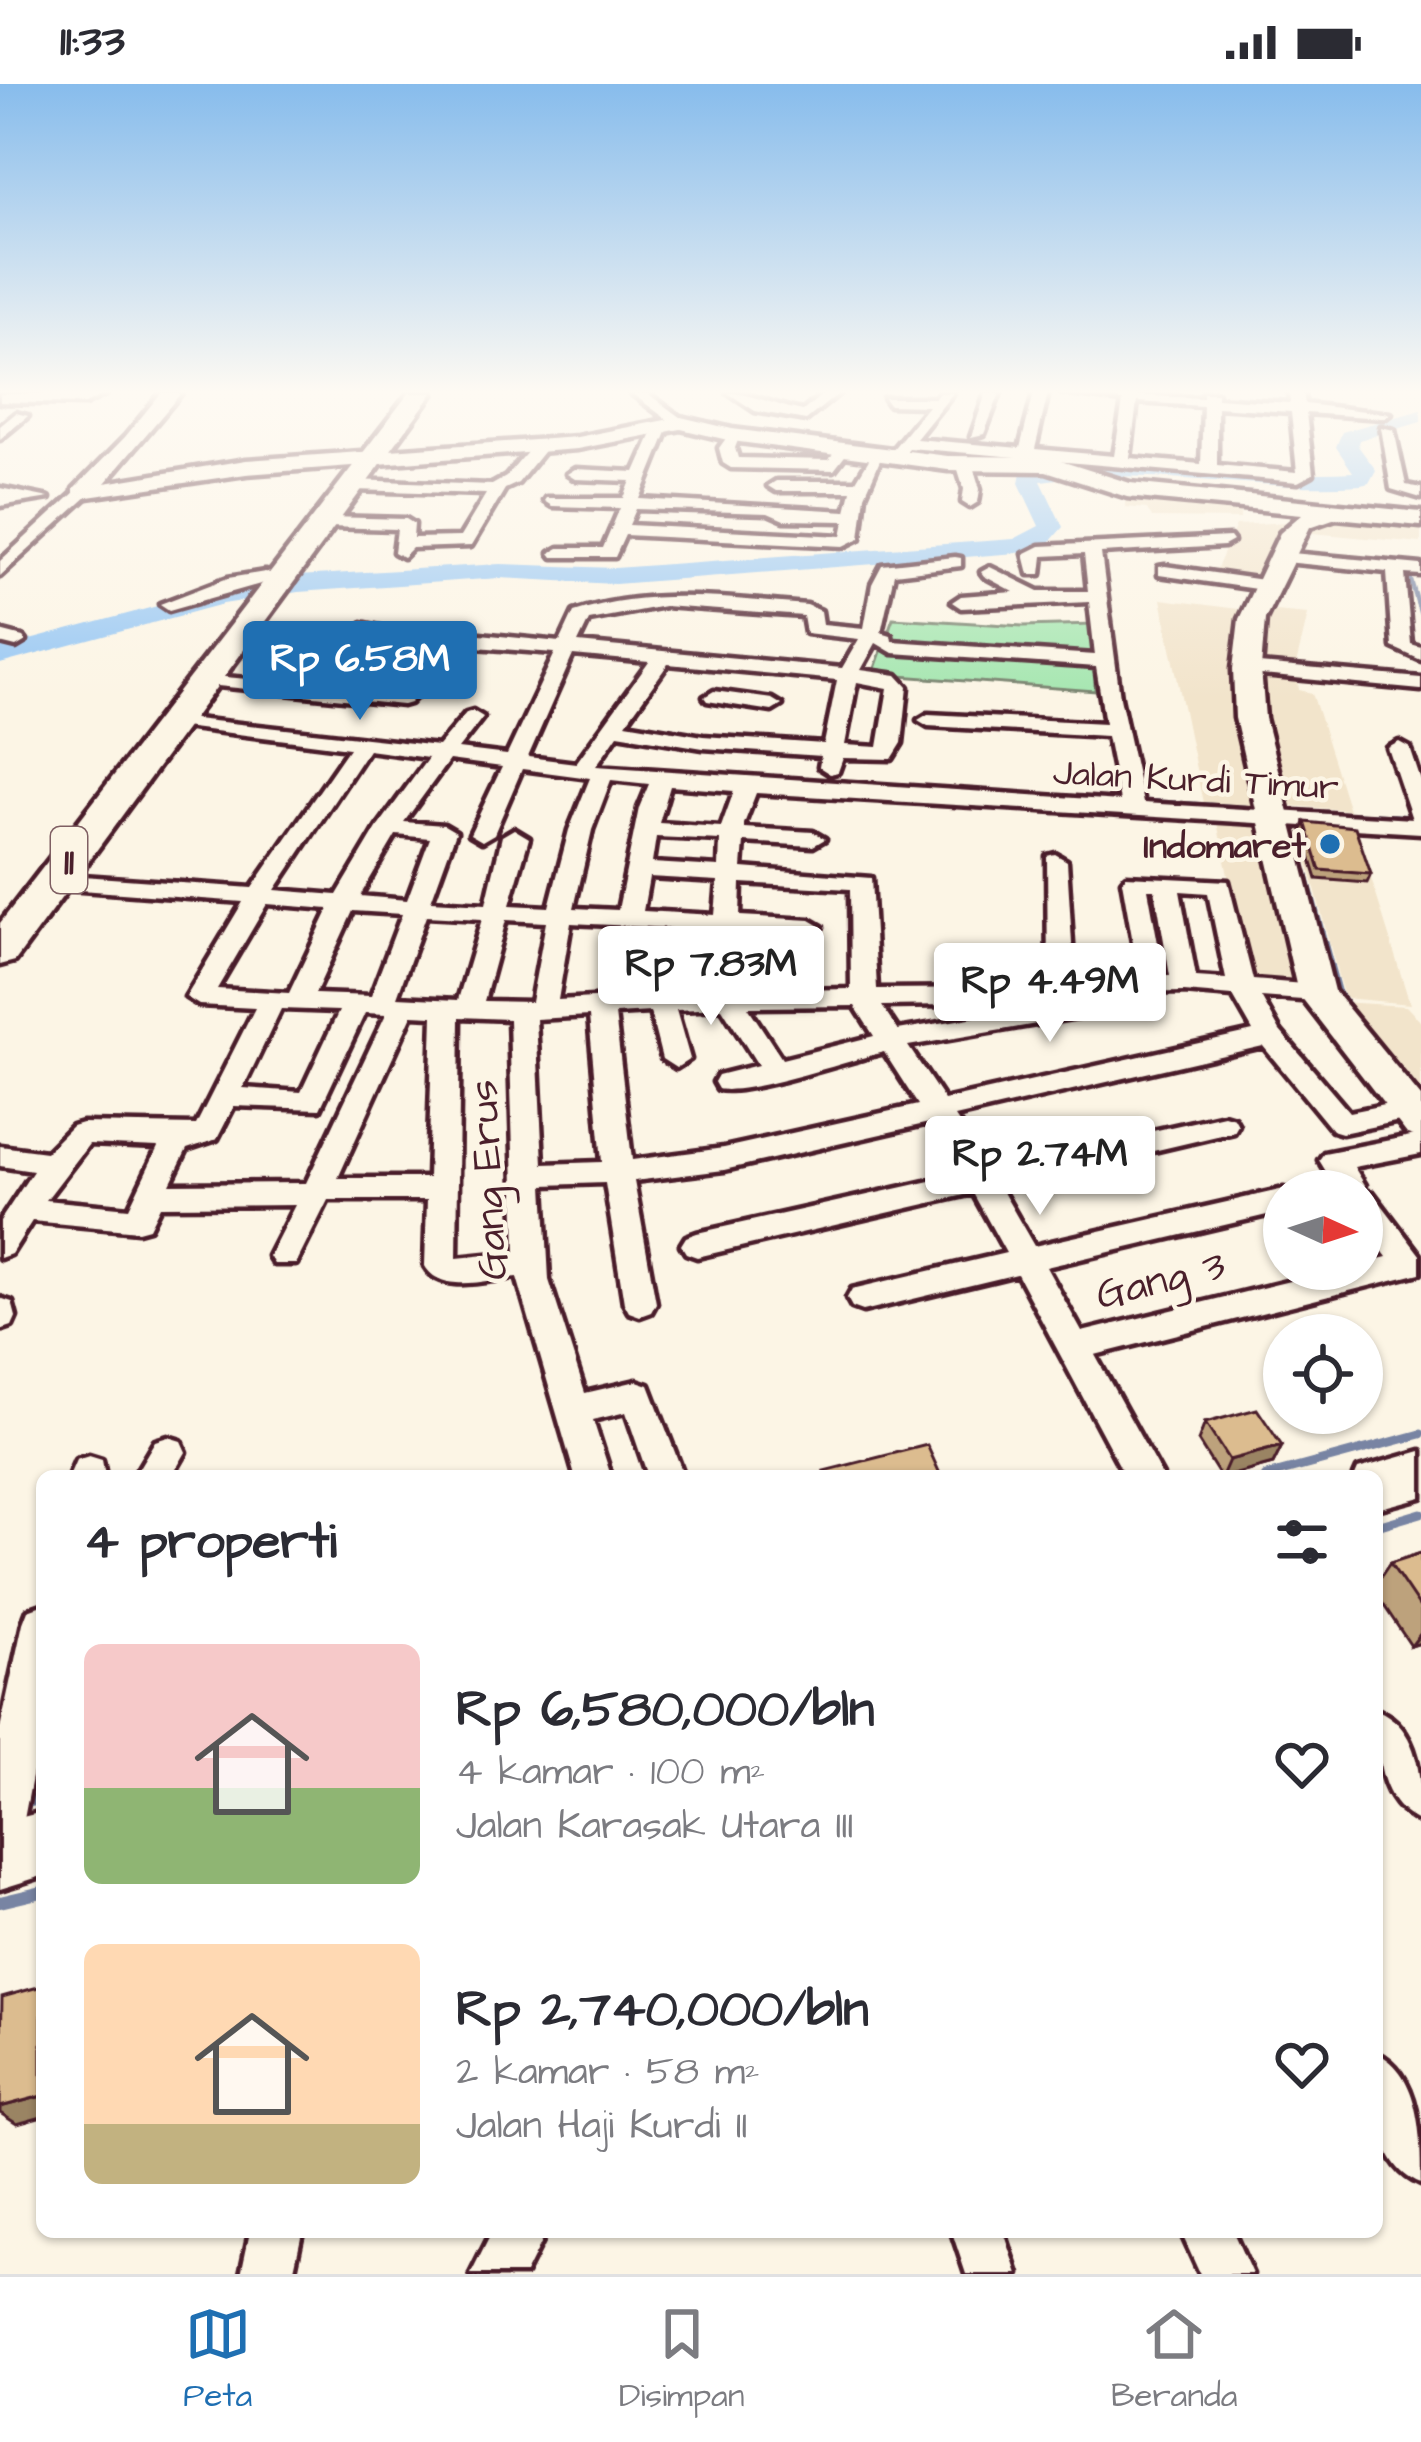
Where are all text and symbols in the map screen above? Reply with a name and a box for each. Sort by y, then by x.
text: 11:33 [60,11,125,73]
pin: Rp 6.58M [236,621,484,723]
text: Rp 6.58M [270,633,450,687]
street label: Jalan Kurdi Timur [1052,748,1340,813]
place label: Indomaret [1144,821,1306,872]
road number: 11 [51,827,87,893]
marker: Indomaret [1317,831,1343,857]
pin: Rp 7.83M [587,926,835,1028]
text: Rp 7.83M [625,938,797,992]
pin: Rp 4.49M [926,943,1174,1045]
text: Rp 4.49M [961,955,1139,1009]
street label: Gang Erus [455,1078,523,1281]
pin: Rp 2.74M [916,1116,1164,1218]
text: Rp 2.74M [952,1128,1128,1182]
north arrow [1263,1170,1383,1290]
map controls [1263,1170,1383,1434]
street label: Gang 3 [1090,1237,1231,1325]
button: locate [1263,1314,1383,1434]
text: 4 properti [84,1507,337,1578]
icon: filters [1269,1509,1335,1575]
text: Rp 6,580,000/bln [456,1675,875,1746]
icon: home [180,1692,324,1836]
icon: heart [1269,1731,1335,1797]
text: 4 kamar · 100 m² [456,1746,765,1800]
text: Jalan Karasak Utara III [456,1800,854,1854]
text: Rp 2,740,000/bln [456,1975,869,2046]
icon: home [180,1992,324,2136]
icon: heart [1269,2031,1335,2097]
text: 2 kamar · 58 m² [456,2046,760,2100]
text: Jalan Haji Kurdi II [456,2100,748,2154]
tab: Peta [183,2301,252,2419]
tab: Disimpan [619,2301,744,2419]
tab: Beranda [1111,2301,1238,2419]

